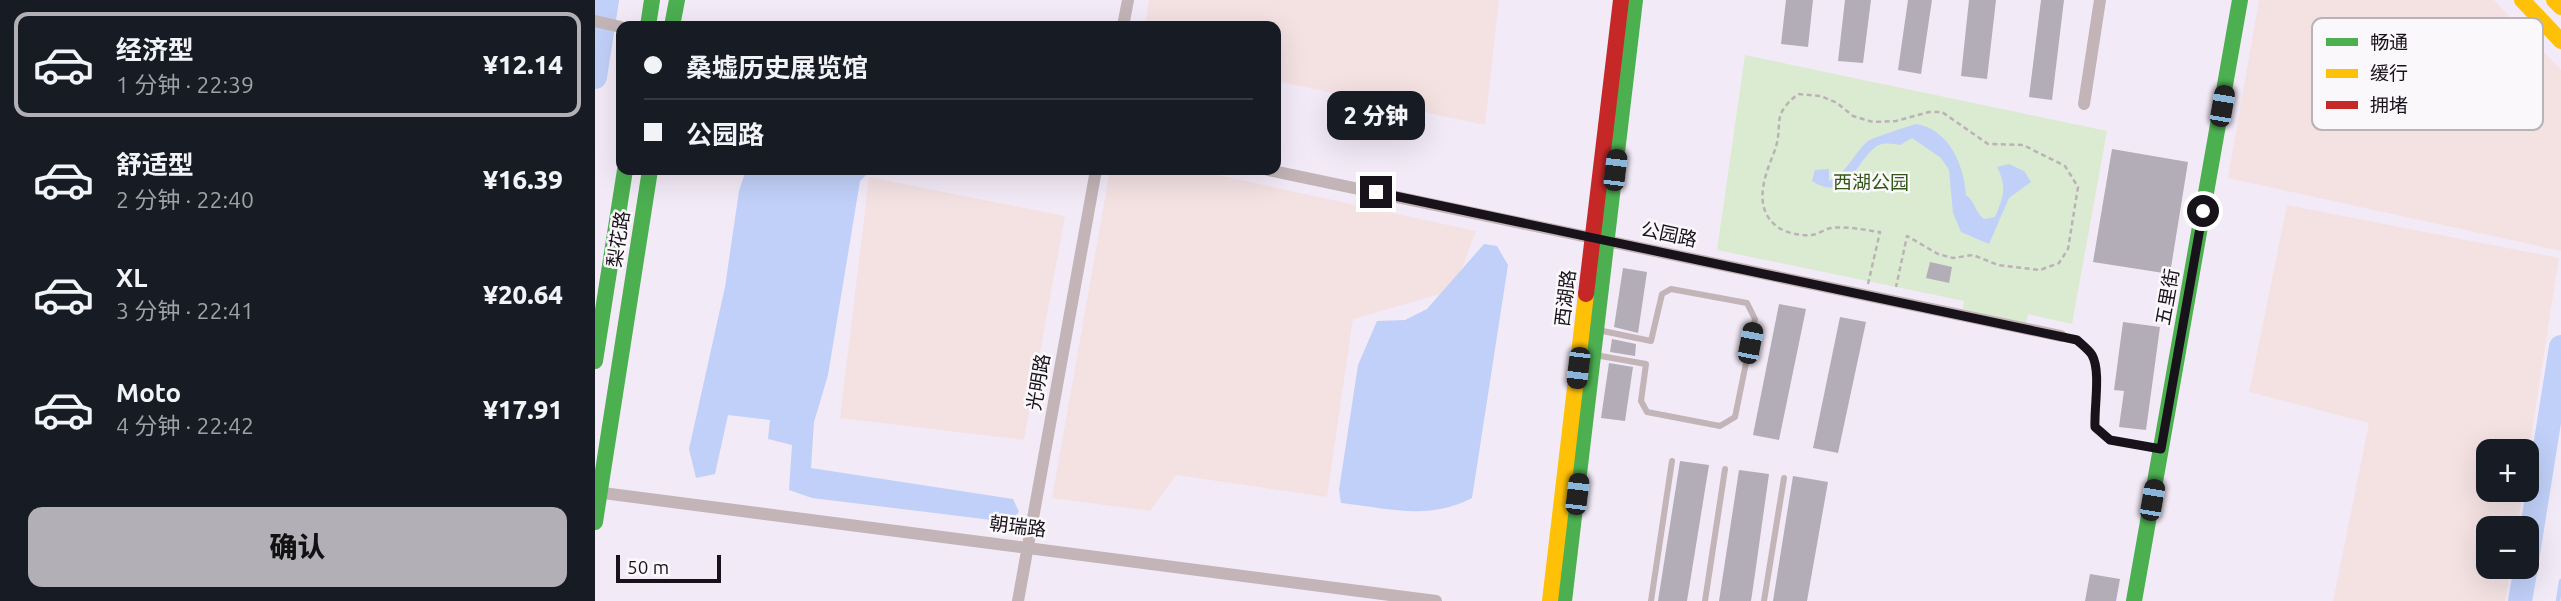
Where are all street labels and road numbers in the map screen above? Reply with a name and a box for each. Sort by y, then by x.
street label: 梨花路 [603,209,633,269]
street label: 公园路 [1639,217,1699,251]
street label: 五里街 [2151,267,2183,327]
street label: 西湖路 [1551,268,1579,328]
street label: 光明路 [1022,352,1054,412]
street label: 朝瑞路 [988,512,1048,540]

